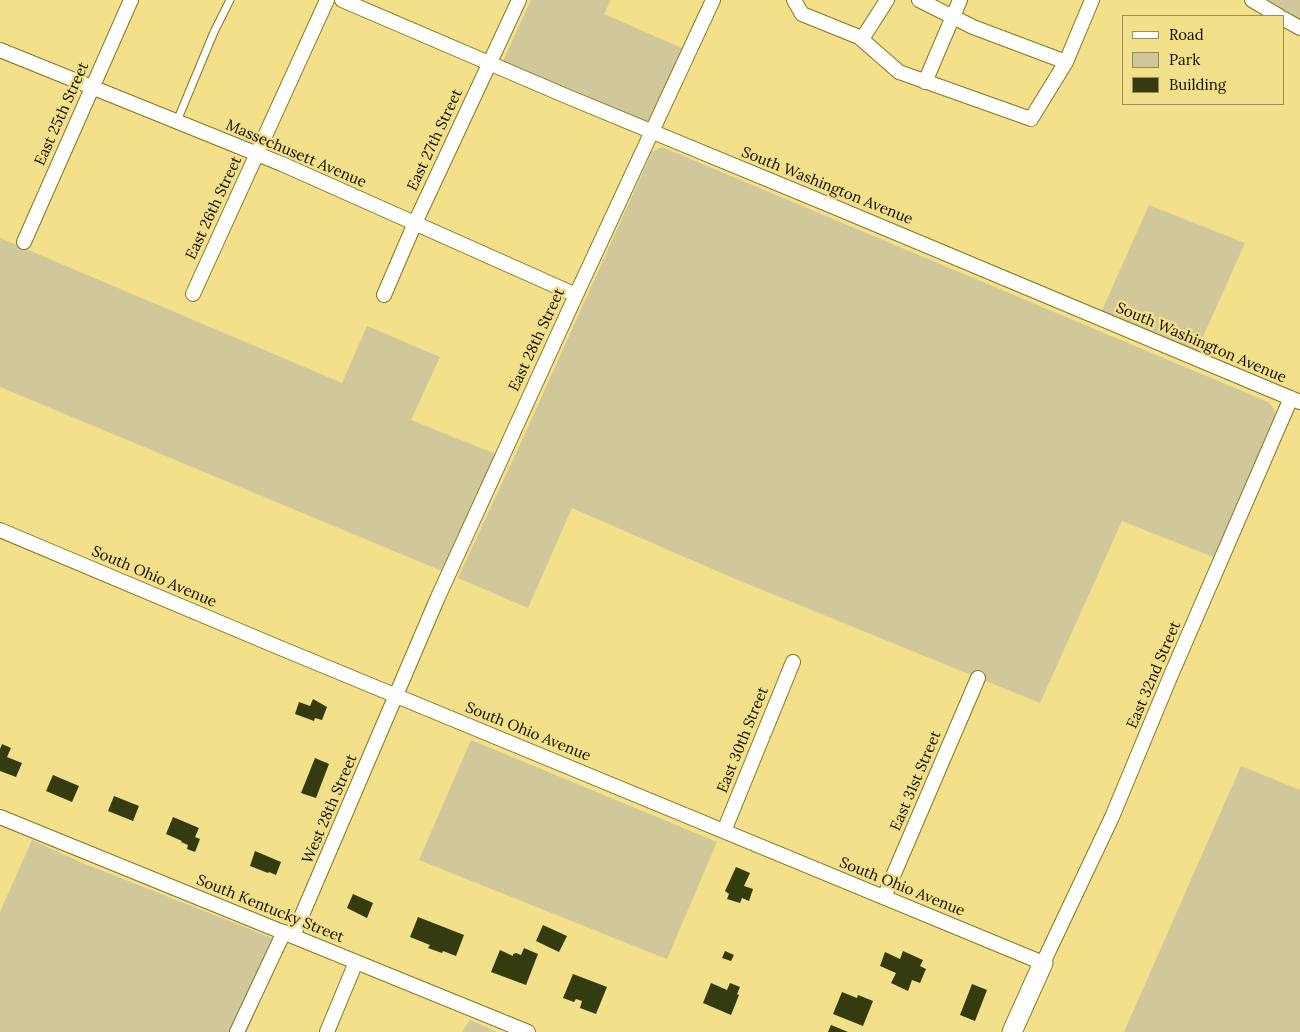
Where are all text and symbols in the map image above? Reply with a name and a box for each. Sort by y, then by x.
legend [1122,15,1285,105]
text: Road [1169,25,1204,44]
text: Park [1169,50,1200,69]
street label: East 25th Street [31,60,93,168]
text: Building [1169,75,1226,94]
street label: East 27th Street [404,86,466,194]
street label: Massechusett Avenue [223,116,369,192]
street label: South Washington Avenue [739,143,915,229]
street label: East 26th Street [182,154,246,262]
street label: East 28th Street [505,286,569,394]
street label: South Washington Avenue [1113,299,1289,387]
street label: South Ohio Avenue [89,543,219,611]
street label: East 32nd Street [1123,619,1185,731]
street label: East 30th Street [714,684,772,796]
street label: South Ohio Avenue [463,699,593,765]
street label: East 31st Street [887,728,945,834]
street label: West 28th Street [299,752,361,866]
street label: South Ohio Avenue [837,854,967,920]
street label: South Kentucky Street [194,871,346,947]

